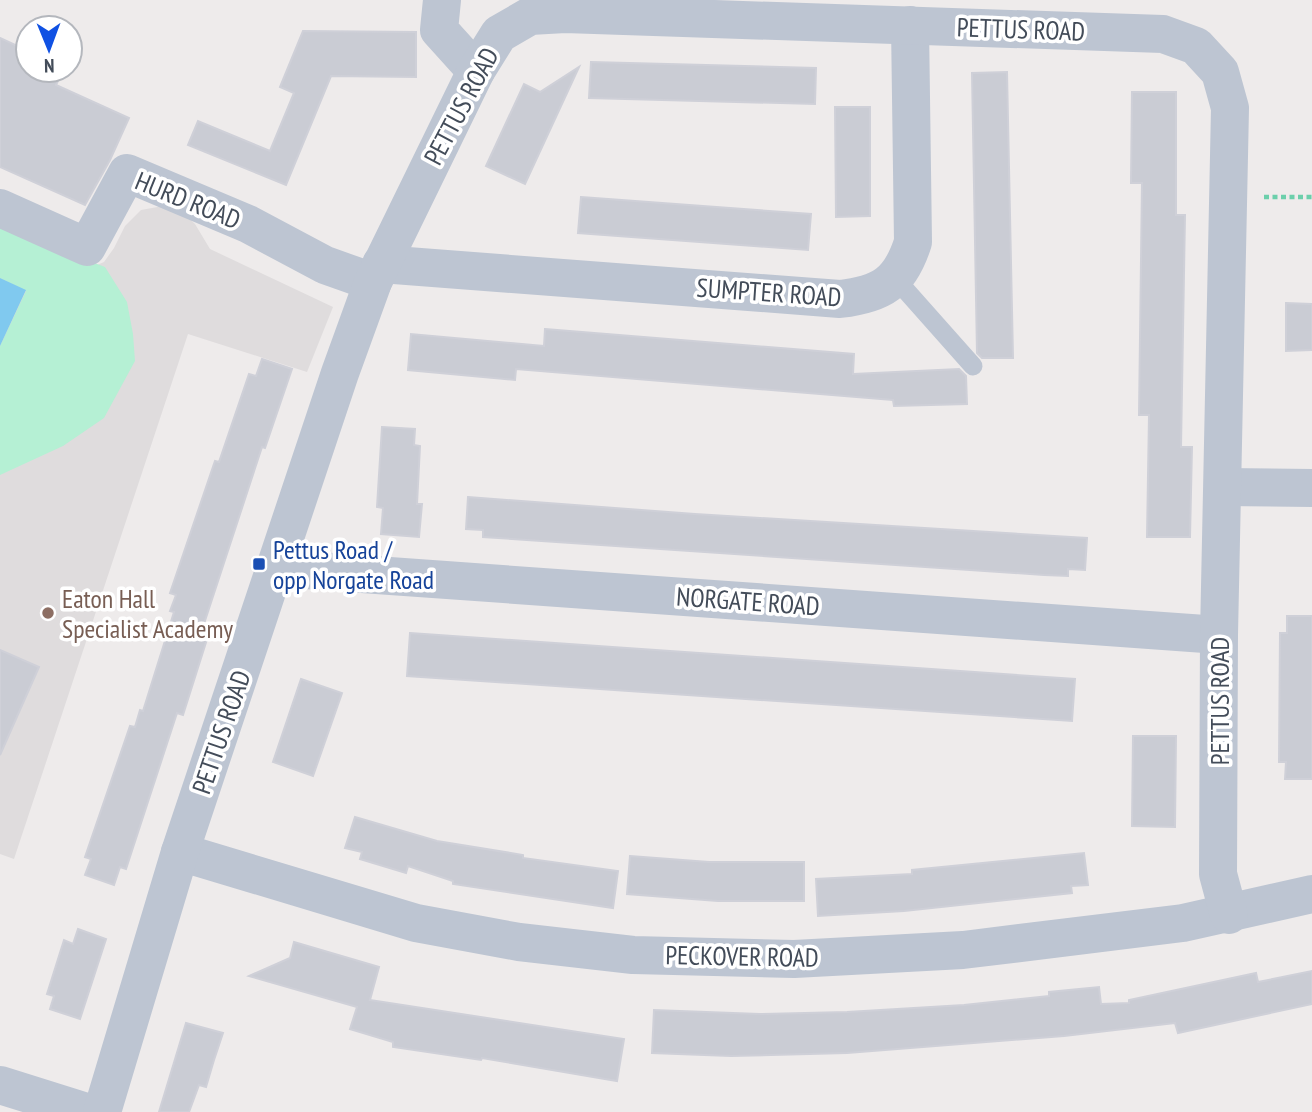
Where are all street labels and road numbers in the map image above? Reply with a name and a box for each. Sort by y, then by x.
street label: PETTUS ROAD [956,10,1086,48]
street label: PETTUS ROAD [416,42,506,170]
street label: HURD ROAD [131,164,245,236]
street label: SUMPTER ROAD [696,270,842,314]
street label: NORGATE ROAD [675,580,821,622]
street label: PETTUS ROAD [1203,637,1236,765]
street label: PETTUS ROAD [185,666,257,798]
street label: PECKOVER ROAD [665,938,819,974]

